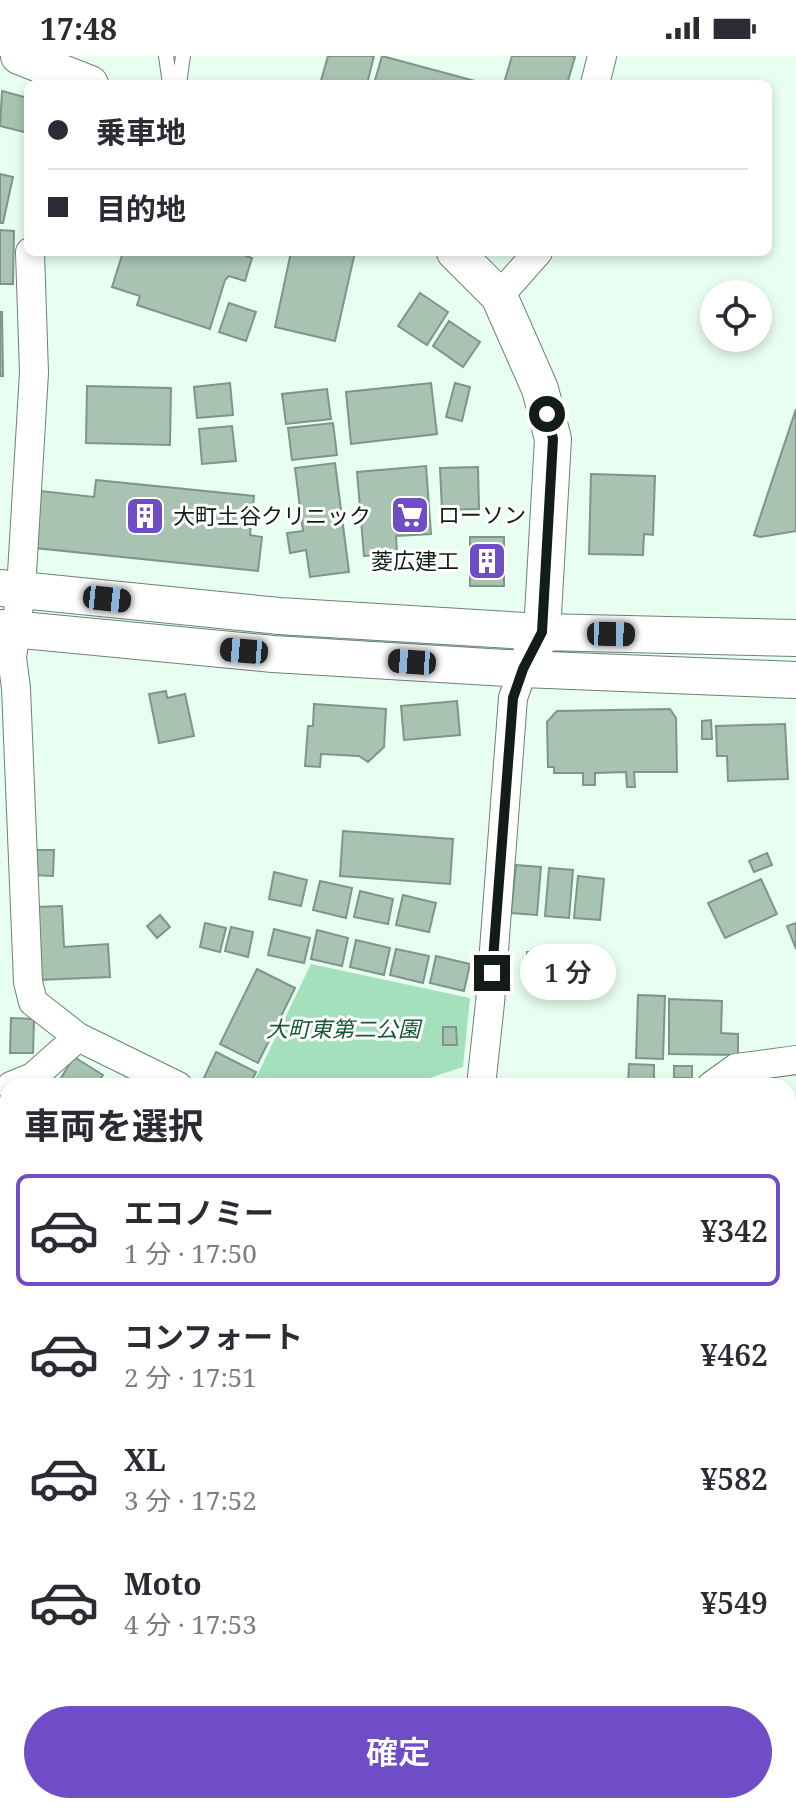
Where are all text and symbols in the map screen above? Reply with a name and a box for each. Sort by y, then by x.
text: 17:48 [40,8,117,49]
text: 乗車地 [96,111,186,152]
text: 目的地 [96,188,186,229]
map controls [700,280,772,352]
button: locate [700,280,772,352]
route start [529,396,565,432]
supermarket icon: ローソン [389,494,431,536]
building icon: 大町土谷クリニック [124,495,166,537]
place label: ローソン [438,499,526,529]
place label: 大町土谷クリニック [173,500,371,530]
building icon: 菱広建工 [466,540,508,582]
place label: 菱広建工 [371,545,459,575]
car [82,585,132,613]
car [587,622,635,646]
car [219,637,269,665]
car [387,648,437,676]
callout: 1 分 [520,945,616,1001]
text: 1 分 [544,954,592,990]
route end [474,955,510,991]
park label: 大町東第二公園 [266,1013,423,1043]
text: 車両を選択 [24,1101,204,1150]
text: エコノミー [124,1192,274,1233]
icon: car [28,1194,100,1266]
text: ¥342 [700,1210,768,1251]
text: 1 分 · 17:50 [124,1235,257,1271]
text: コンフォート [124,1316,303,1357]
icon: car [28,1318,100,1390]
text: ¥462 [700,1334,768,1375]
text: 2 分 · 17:51 [124,1359,257,1395]
text: XL [124,1439,166,1480]
icon: car [28,1442,100,1514]
text: ¥582 [700,1458,768,1499]
text: 3 分 · 17:52 [124,1482,257,1518]
text: Moto [124,1563,202,1604]
icon: car [28,1566,100,1638]
text: ¥549 [700,1582,768,1623]
text: 4 分 · 17:53 [124,1606,257,1642]
button: 確定 [24,1706,772,1798]

